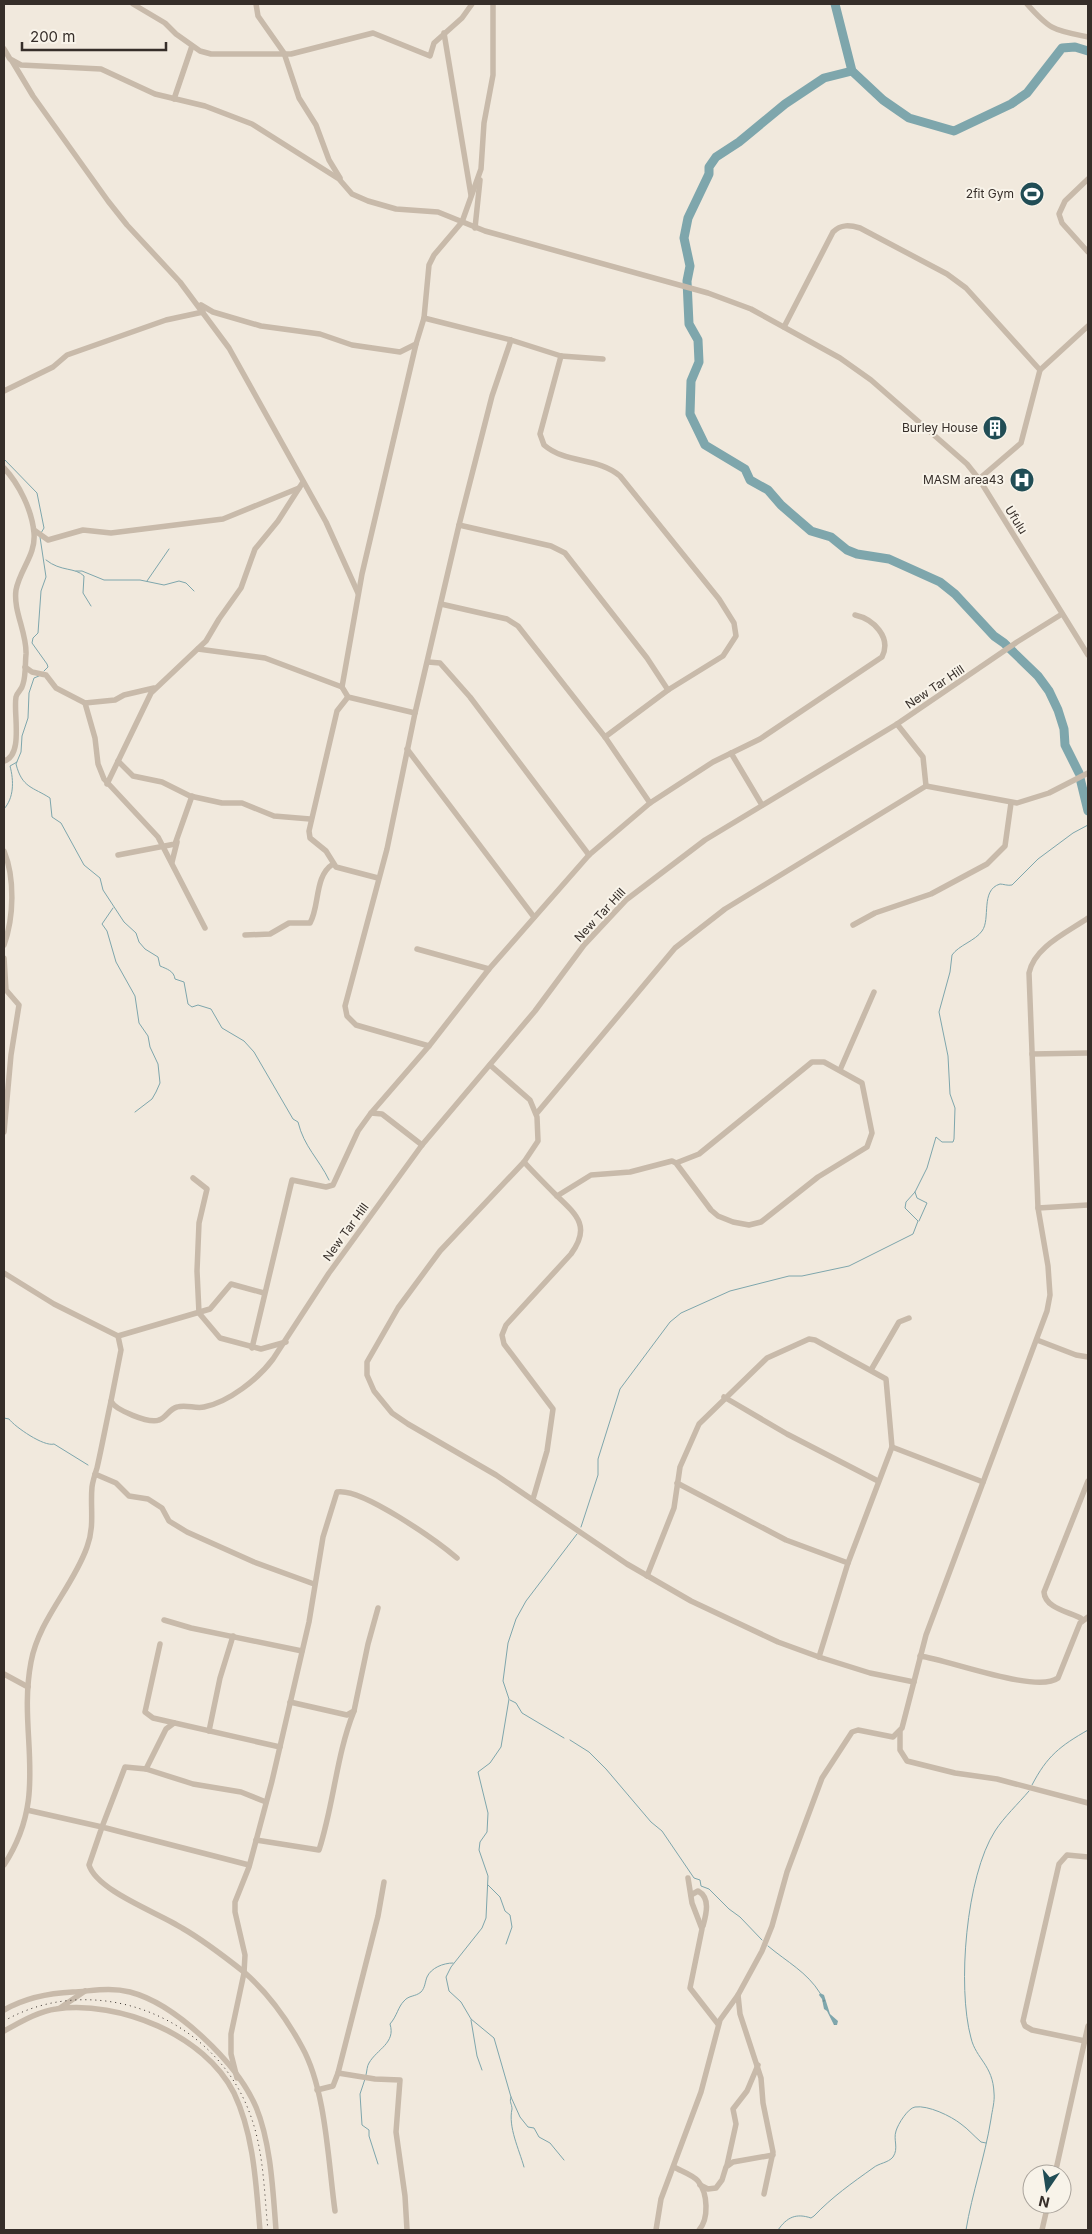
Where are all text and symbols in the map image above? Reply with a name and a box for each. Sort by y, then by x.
scale bar [22,20,166,52]
text: 200 m [30,27,75,46]
sports icon: 2fit Gym [1019,181,1045,207]
place label: 2fit Gym [966,186,1014,201]
building icon: Burley House [982,415,1008,441]
place label: Burley House [902,420,978,435]
hospital icon: MASM area43 [1009,467,1035,493]
place label: MASM area43 [923,472,1004,487]
street label: Ufulu [1002,503,1031,537]
street label: New Tar Hill [902,661,967,712]
street label: New Tar Hill [571,885,628,945]
street label: New Tar Hill [319,1200,372,1264]
north arrow [1022,2164,1072,2214]
text: N [1037,2193,1051,2212]

